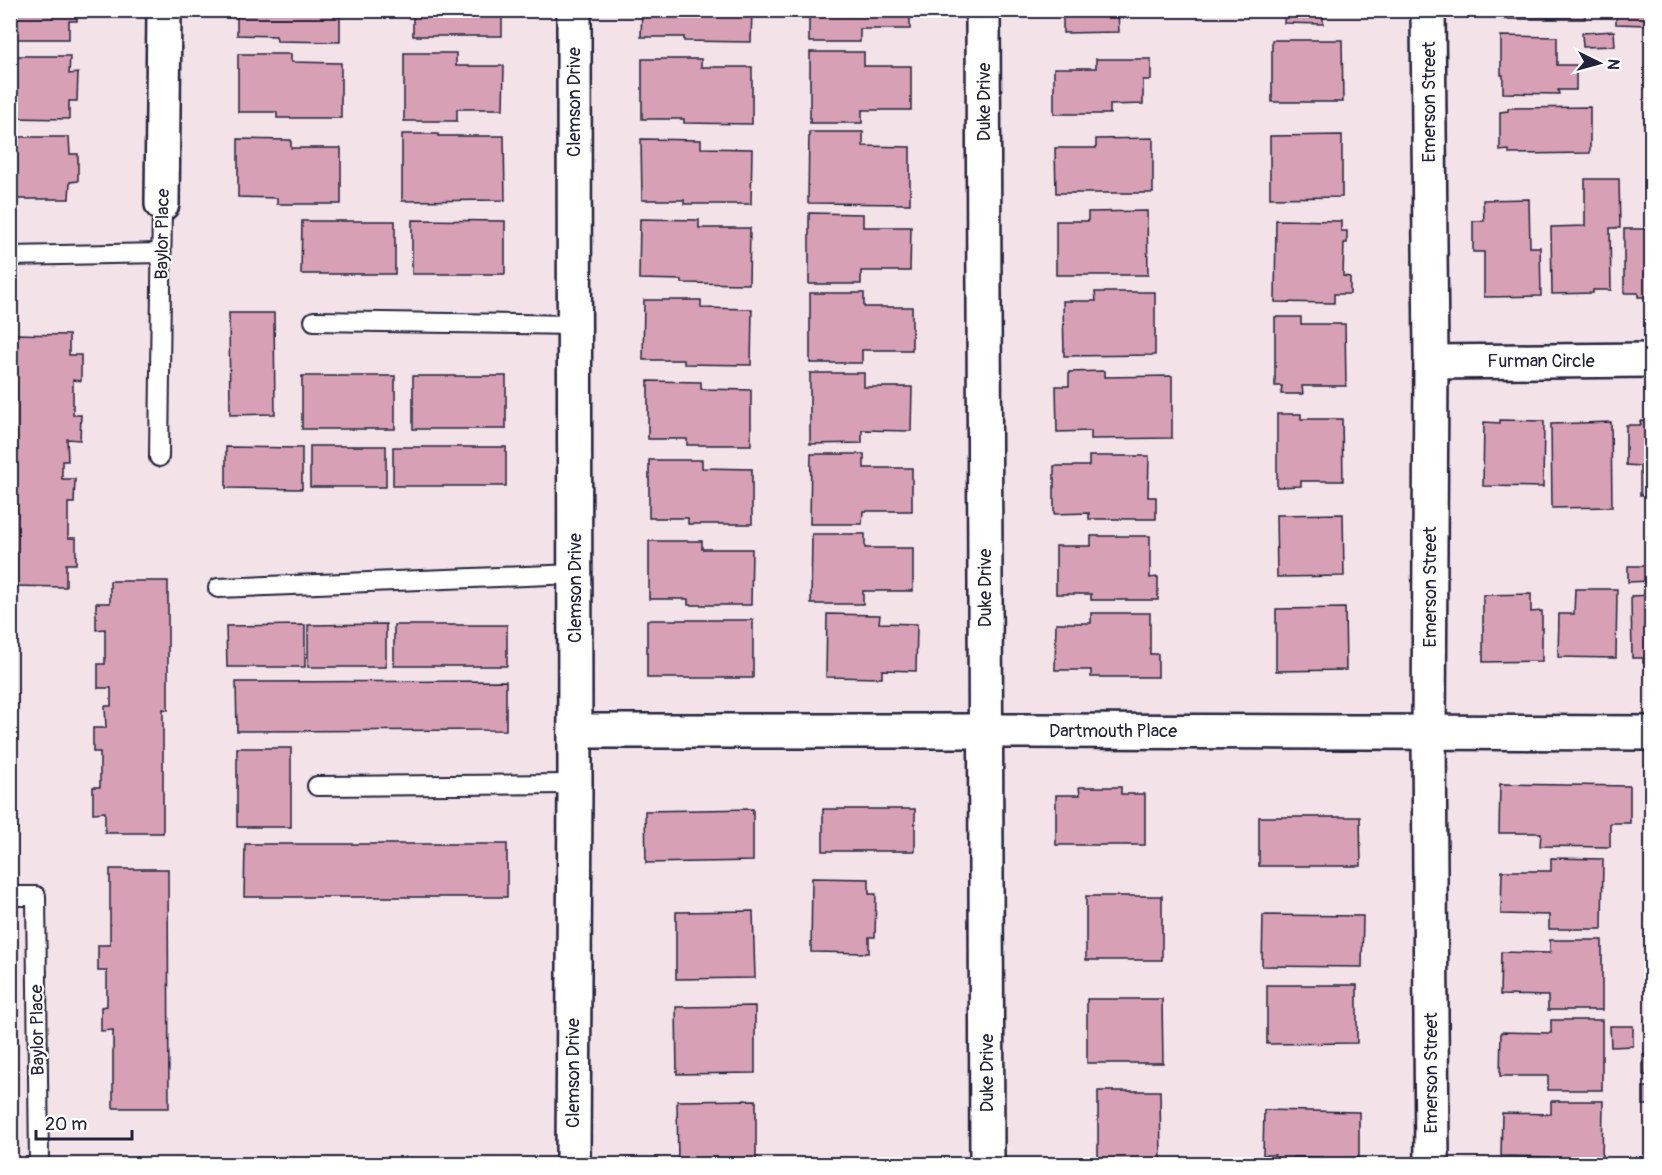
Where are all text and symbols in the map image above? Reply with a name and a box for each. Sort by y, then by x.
north arrow [1569,33,1629,93]
street label: Emerson Street [1418,41,1441,163]
street label: Clemson Drive [563,47,586,157]
text: N [1602,58,1623,71]
street label: Duke Drive [973,63,996,141]
street label: Baylor Place [150,188,175,280]
street label: Furman Circle [1487,350,1595,373]
street label: Emerson Street [1419,526,1442,648]
street label: Clemson Drive [564,533,587,643]
street label: Duke Drive [974,549,997,627]
street label: Dartmouth Place [1049,720,1177,743]
street label: Baylor Place [25,984,50,1076]
street label: Emerson Street [1420,1012,1443,1134]
street label: Clemson Drive [562,1018,585,1128]
street label: Duke Drive [976,1034,999,1112]
scale bar [36,1103,132,1141]
text: 20 m [45,1113,87,1136]

